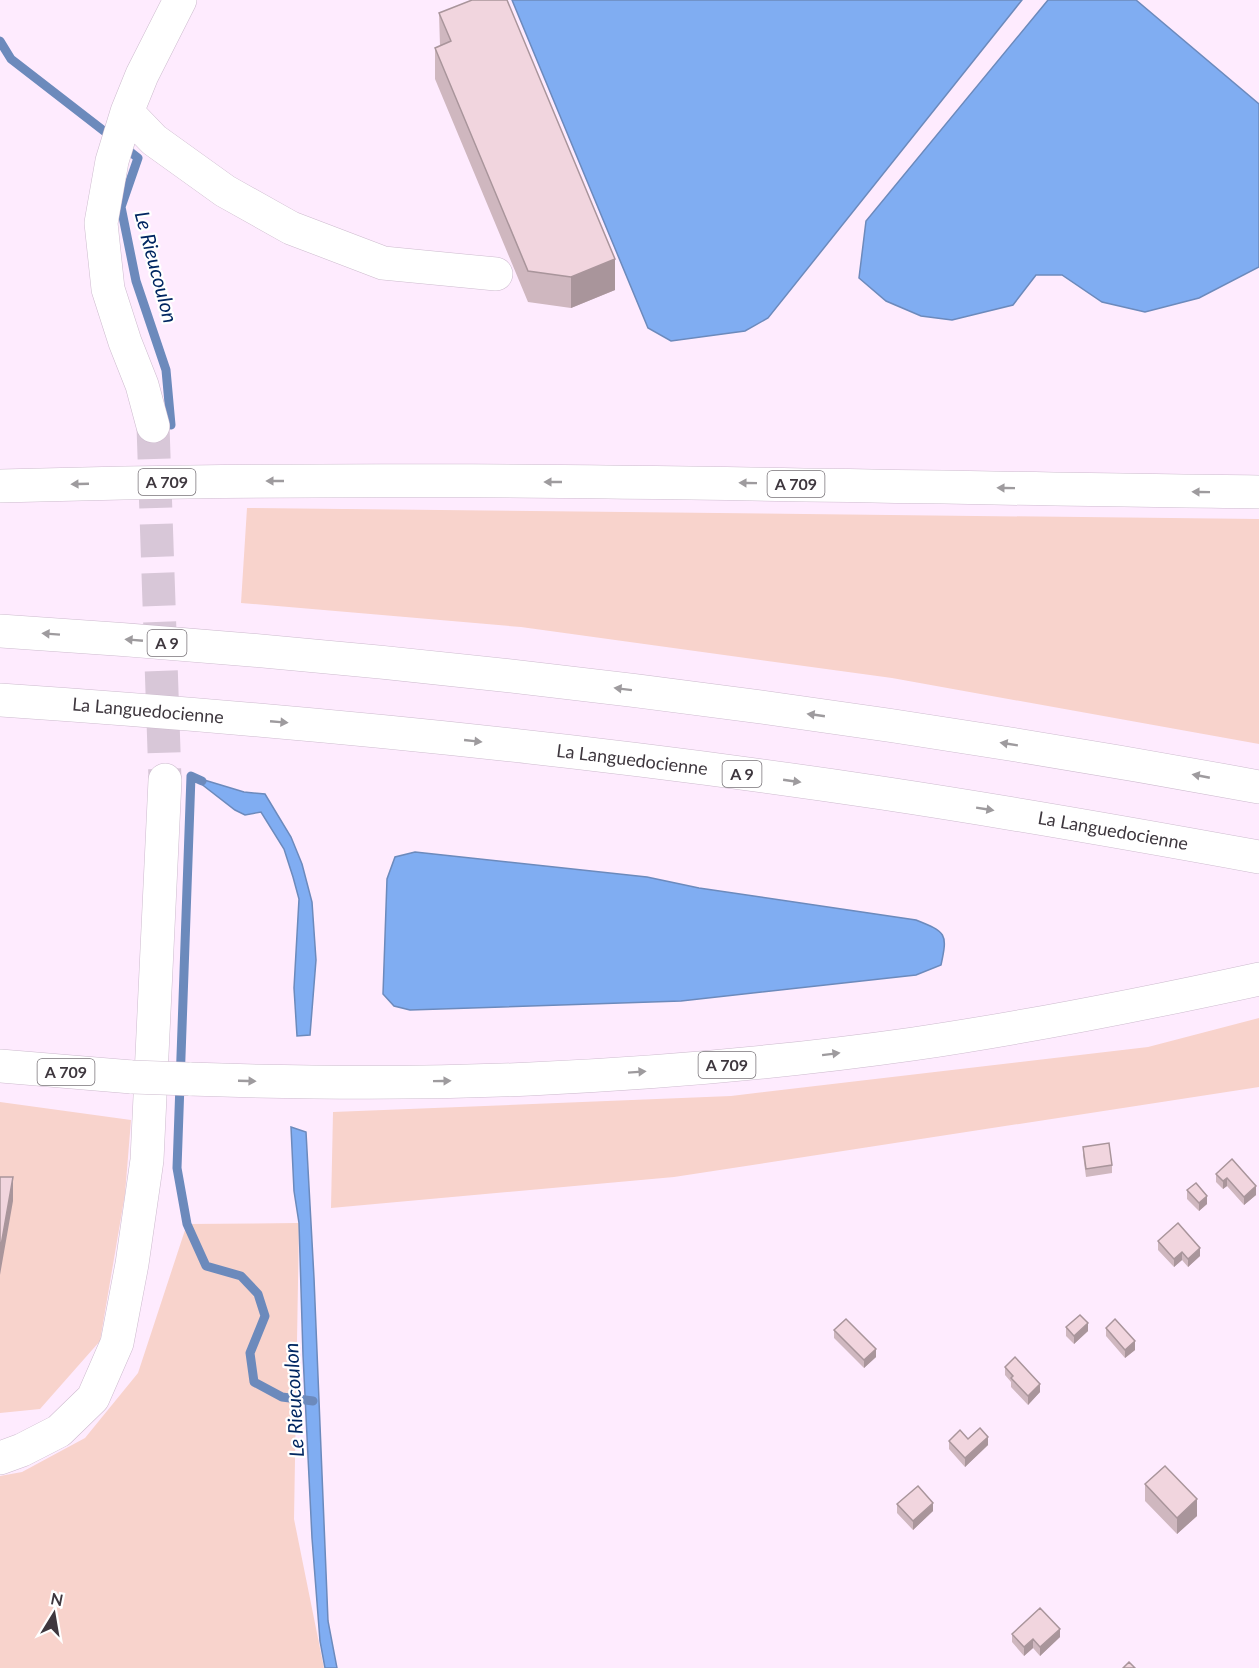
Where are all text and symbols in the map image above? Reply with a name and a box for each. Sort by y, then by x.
water label: Le Rieucoulon [131,208,183,325]
road number: A 709 [138,469,195,495]
road number: A 709 [768,471,824,497]
one-way arrow [265,476,284,486]
one-way arrow [543,477,562,487]
one-way arrow [738,478,757,488]
one-way arrow [70,479,89,488]
one-way arrow [996,483,1015,493]
one-way arrow [1191,487,1210,496]
one-way arrow [41,630,60,639]
road number: A 9 [148,630,186,656]
one-way arrow [124,635,143,645]
one-way arrow [614,684,633,694]
street label: La Languedocienne [71,692,225,728]
one-way arrow [807,710,826,719]
one-way arrow [270,717,289,727]
one-way arrow [464,736,483,746]
street label: La Languedocienne [555,739,709,779]
one-way arrow [1000,739,1019,748]
road number: A 9 [722,761,762,787]
one-way arrow [1192,772,1211,781]
one-way arrow [782,776,801,785]
one-way arrow [975,805,994,814]
street label: La Languedocienne [1036,806,1190,854]
one-way arrow [822,1049,841,1059]
road number: A 709 [698,1052,756,1078]
road number: A 709 [38,1059,94,1085]
one-way arrow [627,1067,646,1077]
one-way arrow [238,1076,257,1086]
one-way arrow [433,1076,452,1086]
water label: Le Rieucoulon [278,1342,308,1458]
north arrow [24,1584,84,1644]
text: N [49,1588,65,1609]

